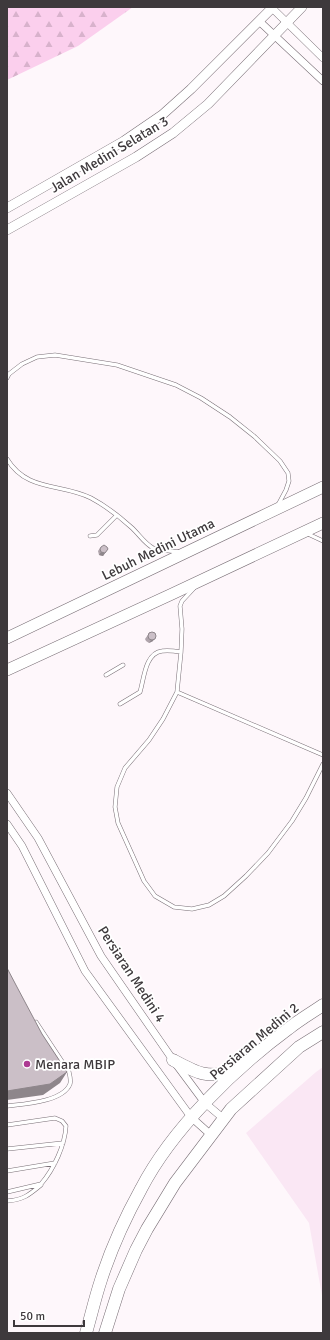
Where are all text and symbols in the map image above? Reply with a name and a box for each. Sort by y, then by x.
street label: Jalan Medini Selatan 3 [47,112,172,197]
street label: Lebuh Medini Utama [99,515,217,584]
street label: Persiaran Medini 4 [94,923,169,1026]
street label: Persiaran Medini 2 [206,999,302,1084]
place label: Menara MBIP [35,1056,115,1073]
marker: Menara MBIP [22,1059,32,1069]
scale bar [14,1302,84,1328]
text: 50 m [20,1309,45,1324]

